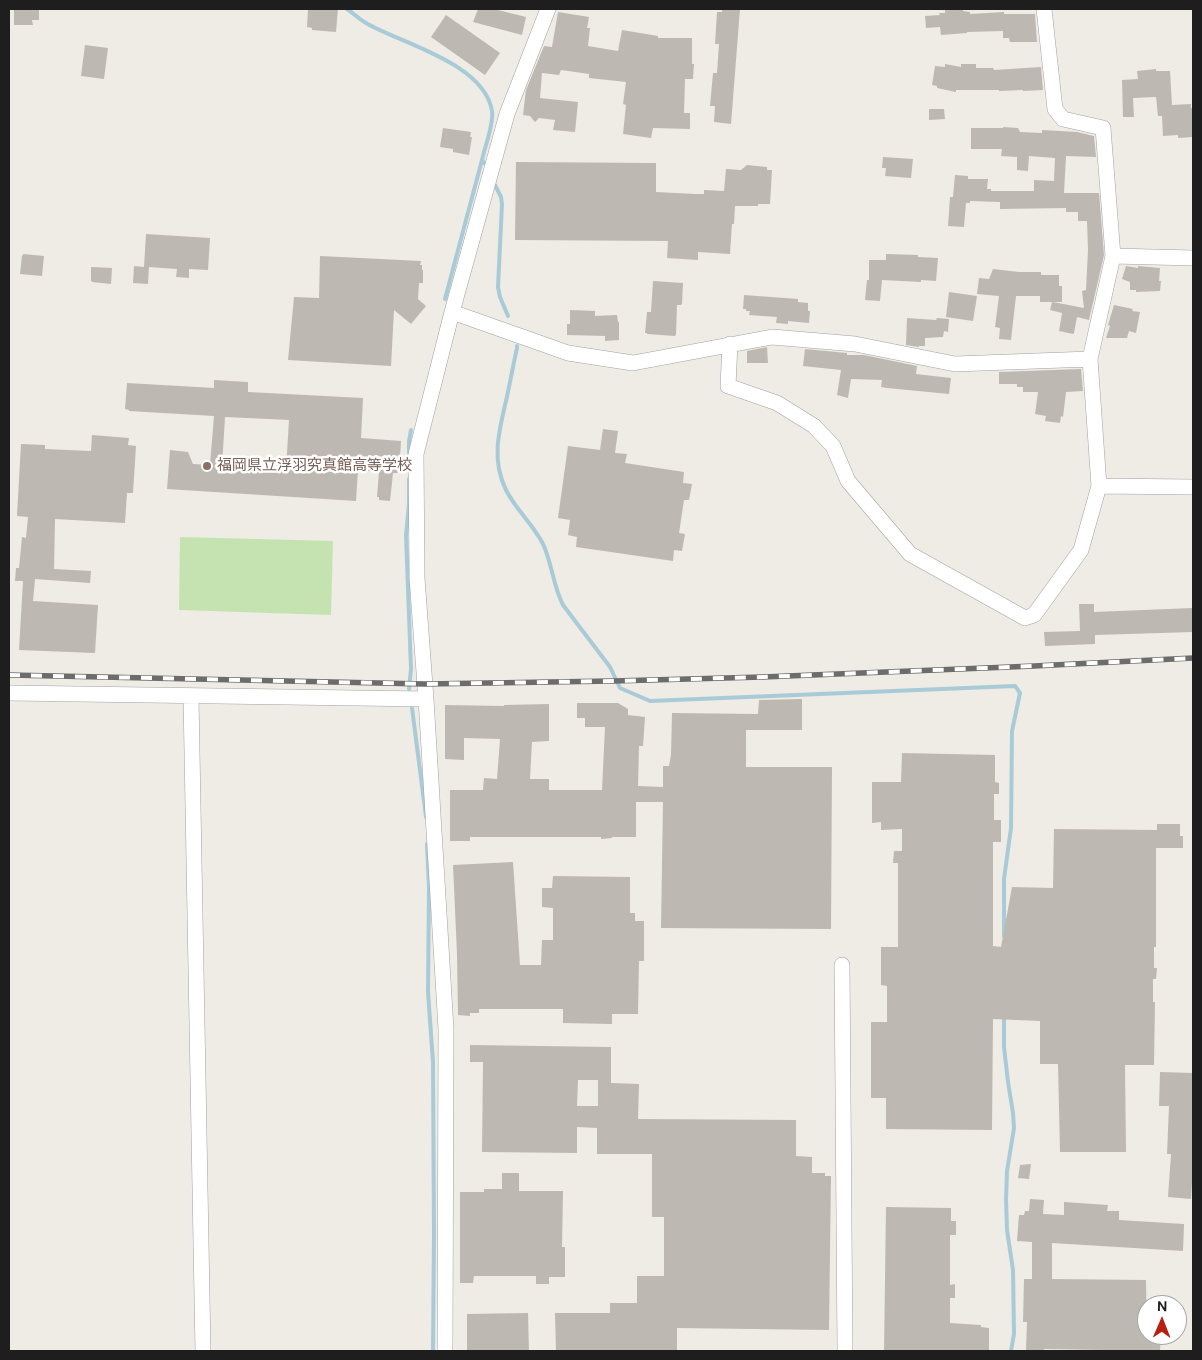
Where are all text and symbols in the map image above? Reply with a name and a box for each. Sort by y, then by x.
place label: 福岡県立浮羽究真館高等学校 [217,457,412,475]
marker: 福岡県立浮羽究真館高等学校 [201,460,213,472]
north arrow [1137,1295,1187,1345]
text: N [1157,1297,1168,1315]

